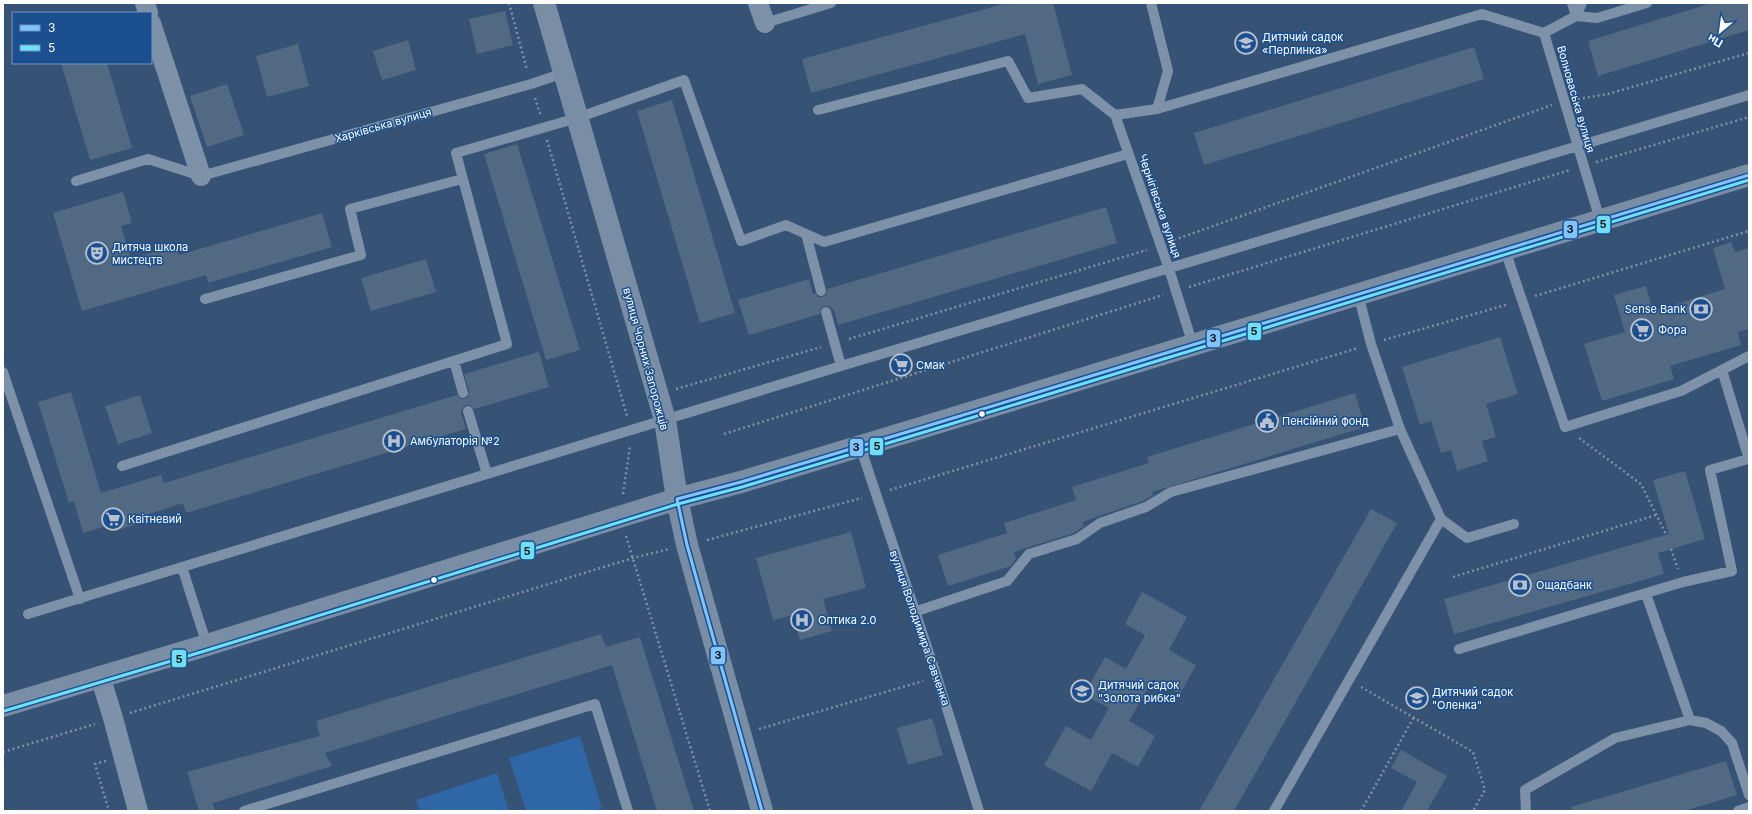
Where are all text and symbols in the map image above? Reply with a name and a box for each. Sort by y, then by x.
legend [12,12,152,64]
north arrow [1700,12,1740,52]
text: 3 [48,20,55,35]
school or university icon: Дитячий садок «Перлинка» [1233,30,1259,56]
place label: Дитячий садок «Перлинка» [1262,30,1343,57]
text: Пн [1705,31,1725,51]
text: 5 [48,40,55,55]
street label: Волноваська вулиця [1554,44,1598,154]
street label: Харківська вулиця [333,105,433,145]
street label: Чернігівська вулиця [1136,152,1184,260]
line badge: 5 [1596,215,1611,234]
text: 5 [1599,217,1607,231]
line badge: 3 [1563,220,1578,239]
text: 3 [1566,222,1574,236]
theatre icon: Дитяча школа мистецтв [84,240,110,266]
place label: Дитяча школа мистецтв [112,240,188,267]
street label: вулиця Чорних Запорожців [620,286,672,432]
bank icon: Sense Bank [1688,296,1714,322]
place label: Sense Bank [1625,302,1686,316]
supermarket icon: Фора [1629,317,1655,343]
line badge: 5 [1247,322,1262,341]
place label: Фора [1658,323,1687,337]
text: 5 [1250,324,1258,338]
line badge: 3 [1206,329,1221,348]
text: 3 [1209,331,1217,345]
supermarket icon: Смак [888,352,914,378]
place label: Смак [916,358,945,372]
public building icon: Пенсійний фонд [1254,408,1280,434]
unlabelled marker [977,409,987,419]
place label: Пенсійний фонд [1282,414,1369,428]
hospital icon: Амбулаторія №2 [381,428,407,454]
place label: Амбулаторія №2 [410,434,500,448]
line badge: 5 [869,437,884,456]
line badge: 3 [849,438,864,457]
text: 5 [873,439,881,453]
text: 3 [852,440,860,454]
supermarket icon: Квітневий [100,506,126,532]
place label: Квітневий [128,512,182,526]
line badge: 5 [520,541,535,560]
text: 5 [523,544,531,558]
street label: вулиця Володимира Савченка [887,548,953,708]
bank icon: Ощадбанк [1507,572,1533,598]
unlabelled marker [429,575,439,585]
place label: Ощадбанк [1536,578,1592,592]
hospital icon: Оптика 2.0 [789,607,815,633]
place label: Оптика 2.0 [818,613,877,627]
line badge: 3 [710,646,726,665]
text: 3 [714,648,722,662]
line badge: 5 [171,649,187,668]
text: 5 [175,652,183,666]
school or university icon: Дитячий садок "Золота рибка" [1069,678,1095,704]
place label: Дитячий садок "Золота рибка" [1098,678,1181,705]
school or university icon: Дитячий садок "Оленка" [1404,685,1430,711]
place label: Дитячий садок "Оленка" [1432,685,1513,712]

